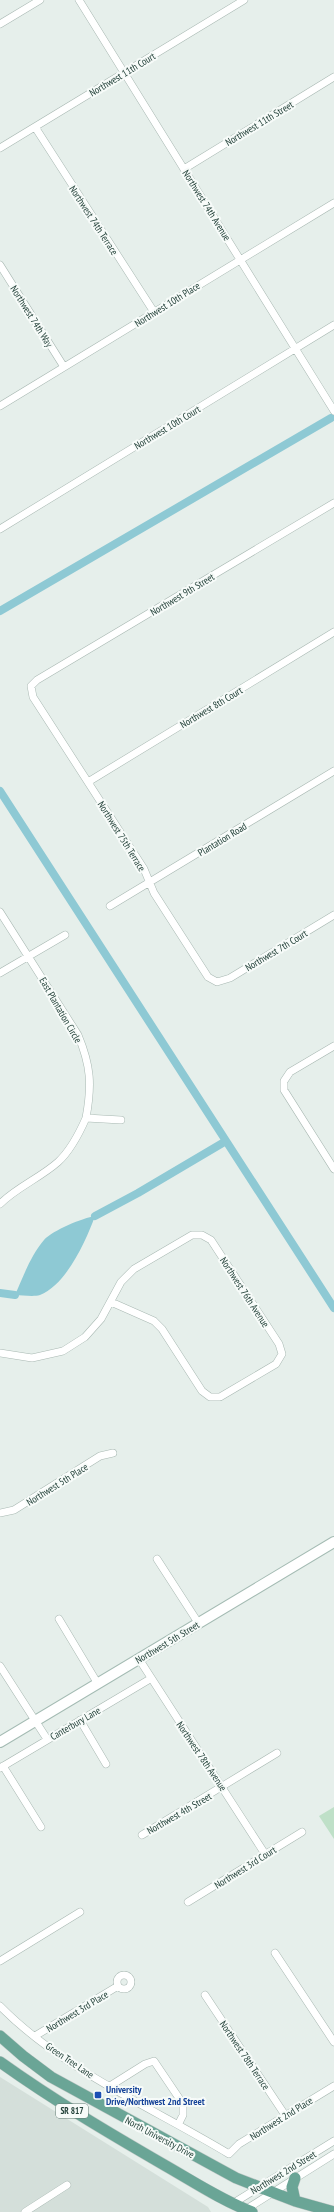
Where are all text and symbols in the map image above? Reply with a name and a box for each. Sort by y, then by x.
street label: Northwest 11th Court [87,49,158,99]
street label: Northwest 11th Street [223,98,296,149]
street label: Northwest 74th Avenue [180,167,234,243]
street label: Northwest 74th Terrace [66,183,121,258]
street label: Northwest 10th Place [132,279,202,330]
street label: Northwest 74th Way [7,283,56,350]
street label: Northwest 10th Court [132,402,203,452]
street label: Northwest 9th Street [148,570,217,619]
street label: Northwest 8th Court [178,684,245,731]
street label: Northwest 75th Terrace [95,799,148,874]
street label: Plantation Road [195,820,249,859]
street label: Northwest 7th Court [243,927,310,974]
street label: East Plantation Circle [36,975,85,1045]
street label: Northwest 76th Avenue [217,1255,272,1330]
street label: Northwest 5th Place [24,1460,90,1509]
street label: Northwest 5th Street [133,1618,202,1667]
street label: Canterbury Lane [48,1704,103,1743]
street label: Northwest 78th Avenue [173,1719,230,1794]
street label: Northwest 4th Street [145,1790,214,1837]
street label: Northwest 3rd Court [212,1843,279,1892]
street label: Northwest 3rd Place [44,1988,111,2035]
street label: Northwest 78th Terrace [217,2018,273,2092]
street label: Green Tree Lane [43,2040,96,2081]
place label: University Drive/Northwest 2nd Street [106,2083,205,2108]
marker: University Drive/Northwest 2nd Street [93,2090,103,2100]
street label: Northwest 2nd Place [247,2094,315,2143]
road number: SR 817 [56,2104,88,2118]
street label: North University Drive [123,2114,197,2161]
street label: Northwest 2nd Street [248,2148,319,2197]

